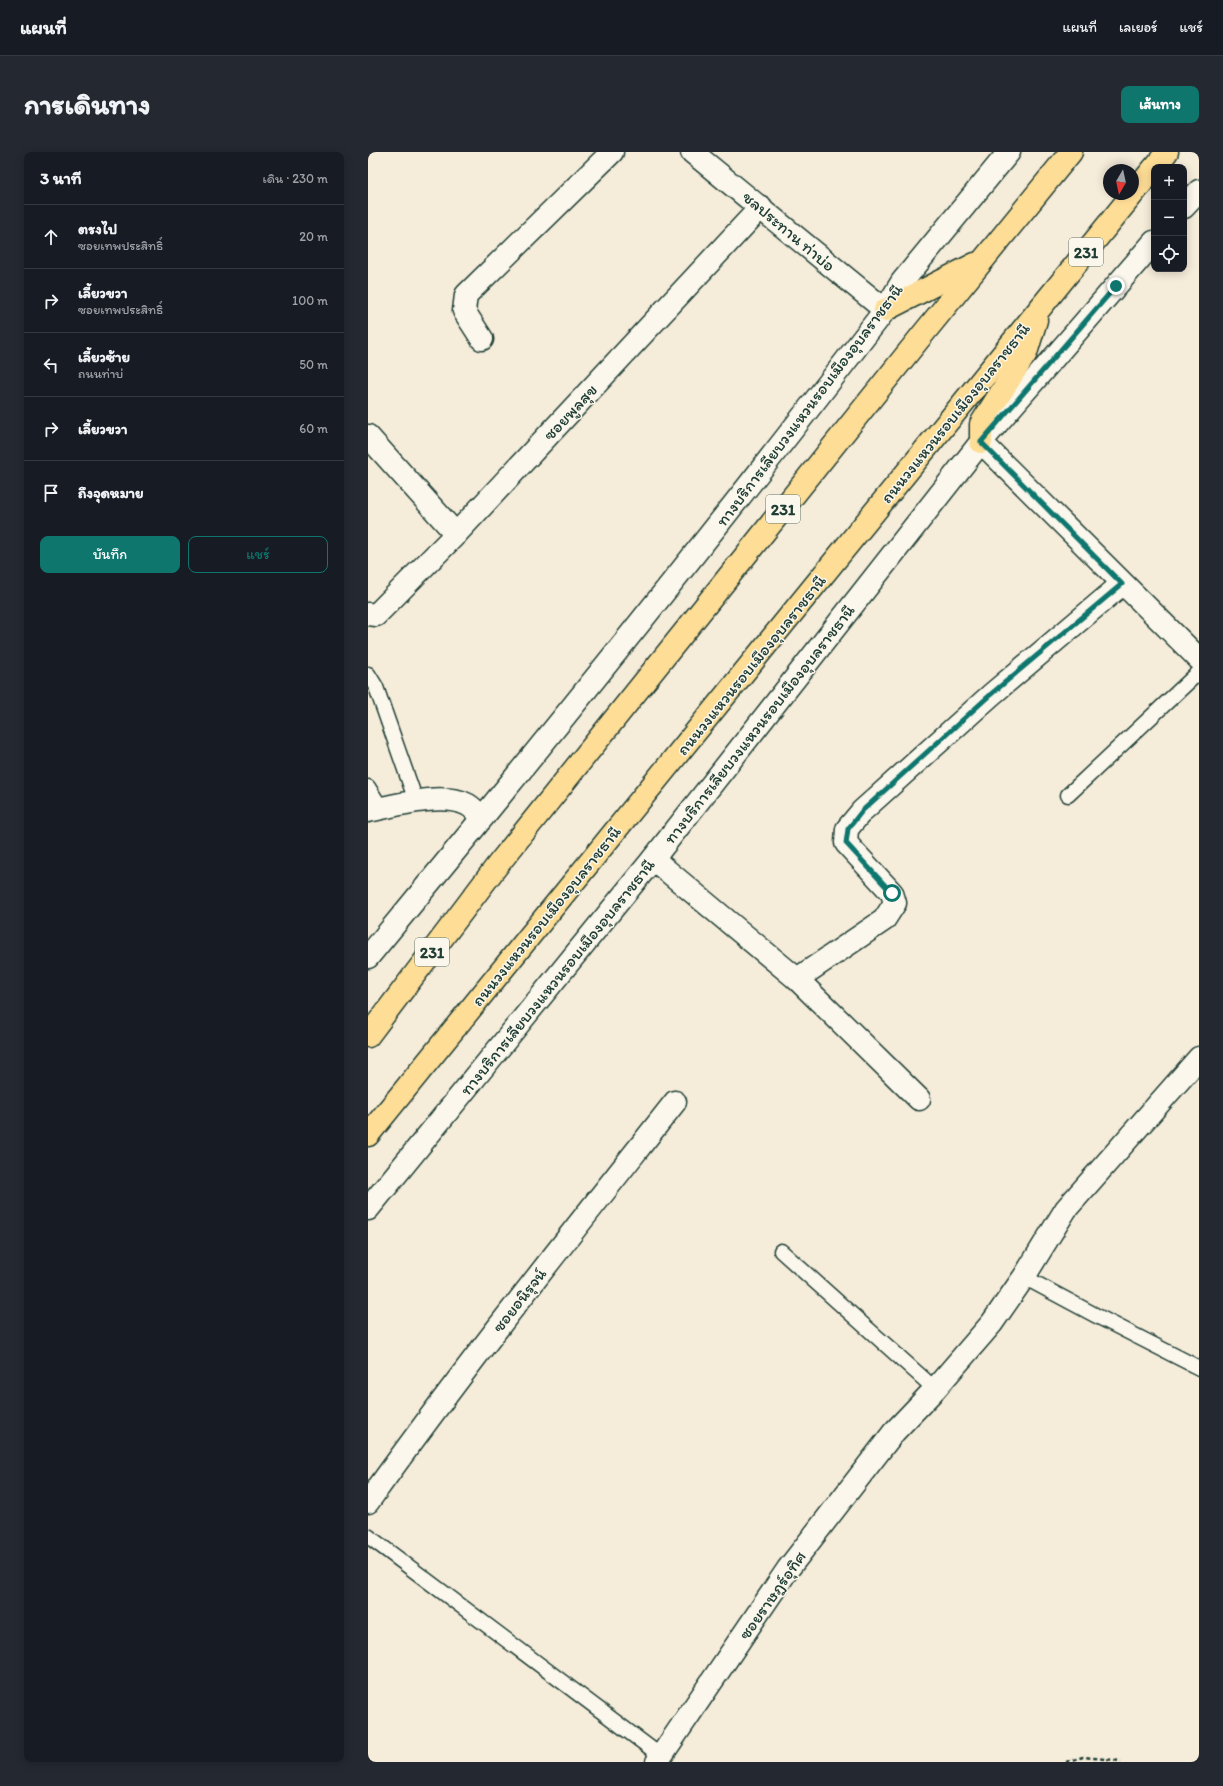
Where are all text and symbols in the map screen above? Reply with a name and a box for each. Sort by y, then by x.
text: แผนที่ [20,16,67,39]
text: แผนที่ [1063,19,1097,36]
text: เลเยอร์ [1119,19,1158,36]
text: แชร์ [1180,19,1203,36]
button: เส้นทาง [1121,86,1199,123]
text: การเดินทาง [24,87,150,121]
north arrow [1103,164,1139,200]
map controls [1151,164,1187,272]
button: + [1151,164,1187,200]
text: 3 นาที [40,168,82,188]
text: เดิน · 230 m [263,171,328,186]
street label: ชลประทาน ท่าบ่อ [739,186,839,276]
button: − [1151,200,1187,236]
text: ตรงไป [78,220,117,238]
icon: ahead [40,226,62,248]
text: 20 m [299,229,328,244]
button: locate [1151,236,1187,272]
text: ซอยเทพประสิทธิ์ [78,238,163,253]
road number: 231 [1069,238,1103,266]
route end [1107,277,1125,295]
street label: ทางบริการเลียบวงแหวนรอบเมืองอุบลราชธานี [711,280,908,531]
text: เลี้ยวขวา [78,284,128,302]
icon: right [40,290,62,312]
text: 100 m [292,293,328,308]
text: ซอยเทพประสิทธิ์ [78,302,163,317]
street label: ถนนวงแหวนรอบเมืองอุบลราชธานี [876,319,1035,508]
text: เลี้ยวซ้าย [78,348,130,366]
icon: left [40,354,62,376]
text: 50 m [299,357,328,372]
text: ถนนท่าบ่ [78,366,123,381]
street label: ซอยพูลสุข [539,380,602,445]
icon: right [40,418,62,440]
text: เลี้ยวขวา [78,420,128,438]
text: 60 m [299,421,328,436]
icon: arrive [40,482,62,504]
text: ถึงจุดหมาย [78,484,144,502]
road number: 231 [766,495,800,523]
button: บันทึก [40,536,180,573]
button: แชร์ [188,536,328,573]
street label: ถนนวงแหวนรอบเมืองอุบลราชธานี [672,571,831,760]
street label: ทางบริการเลียบวงแหวนรอบเมืองอุบลราชธานี [659,600,860,848]
street label: ถนนวงแหวนรอบเมืองอุบลราชธานี [467,822,626,1011]
street label: ทางบริการเลียบวงแหวนรอบเมืองอุบลราชธานี [455,855,659,1100]
route start [883,884,901,902]
road number: 231 [415,938,449,966]
street label: ซอยอนิรุจน์ [488,1264,551,1337]
street label: ซอยราษฎร์อุทิศ [734,1547,811,1644]

